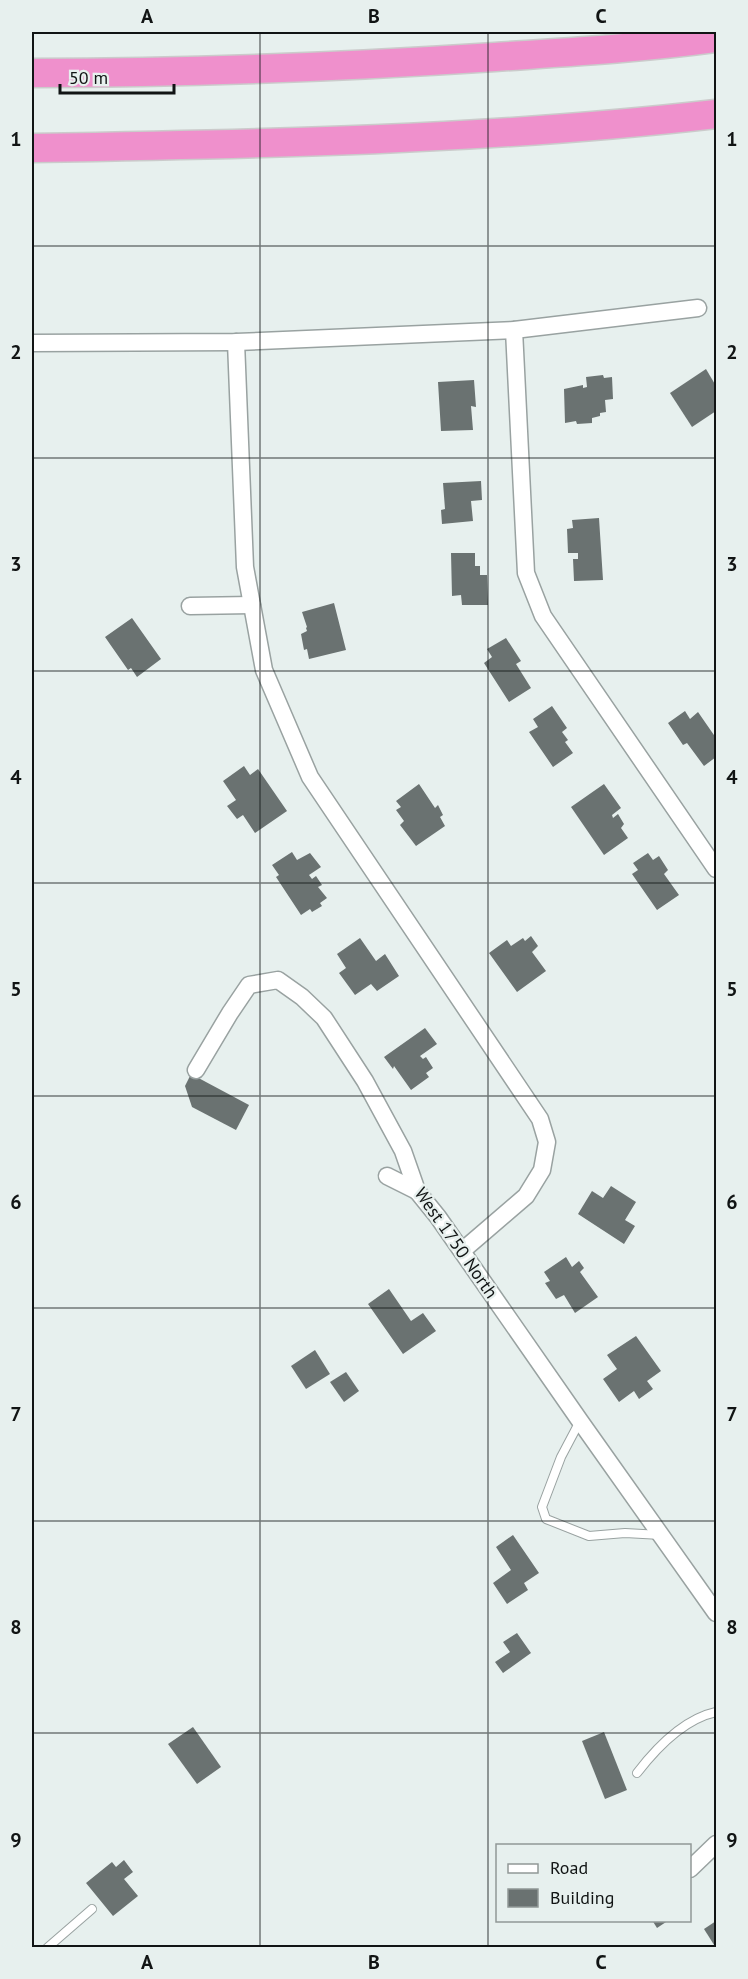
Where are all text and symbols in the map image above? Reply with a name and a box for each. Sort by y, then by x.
text: A [141,3,154,29]
text: B [368,3,380,29]
text: C [595,3,607,29]
scale bar [60,57,174,95]
text: 50 m [69,66,108,89]
text: 1 [10,126,22,152]
text: 1 [726,126,738,152]
text: 2 [10,339,22,365]
text: 2 [726,339,738,365]
text: 3 [10,551,22,577]
text: 3 [726,551,738,577]
text: 4 [10,764,22,790]
text: 4 [726,764,738,790]
text: 5 [10,976,22,1002]
text: 5 [726,976,738,1002]
street label: West 1750 North [410,1183,503,1303]
text: 6 [10,1189,22,1215]
text: 6 [726,1189,738,1215]
text: 7 [10,1401,22,1427]
text: 7 [726,1401,738,1427]
text: 8 [10,1614,22,1640]
text: 8 [726,1614,738,1640]
text: 9 [10,1827,22,1853]
text: 9 [726,1827,738,1853]
legend [496,1844,691,1922]
text: Road [550,1856,588,1879]
text: Building [550,1886,614,1909]
text: A [141,1949,154,1975]
text: B [368,1949,380,1975]
text: C [595,1949,607,1975]

